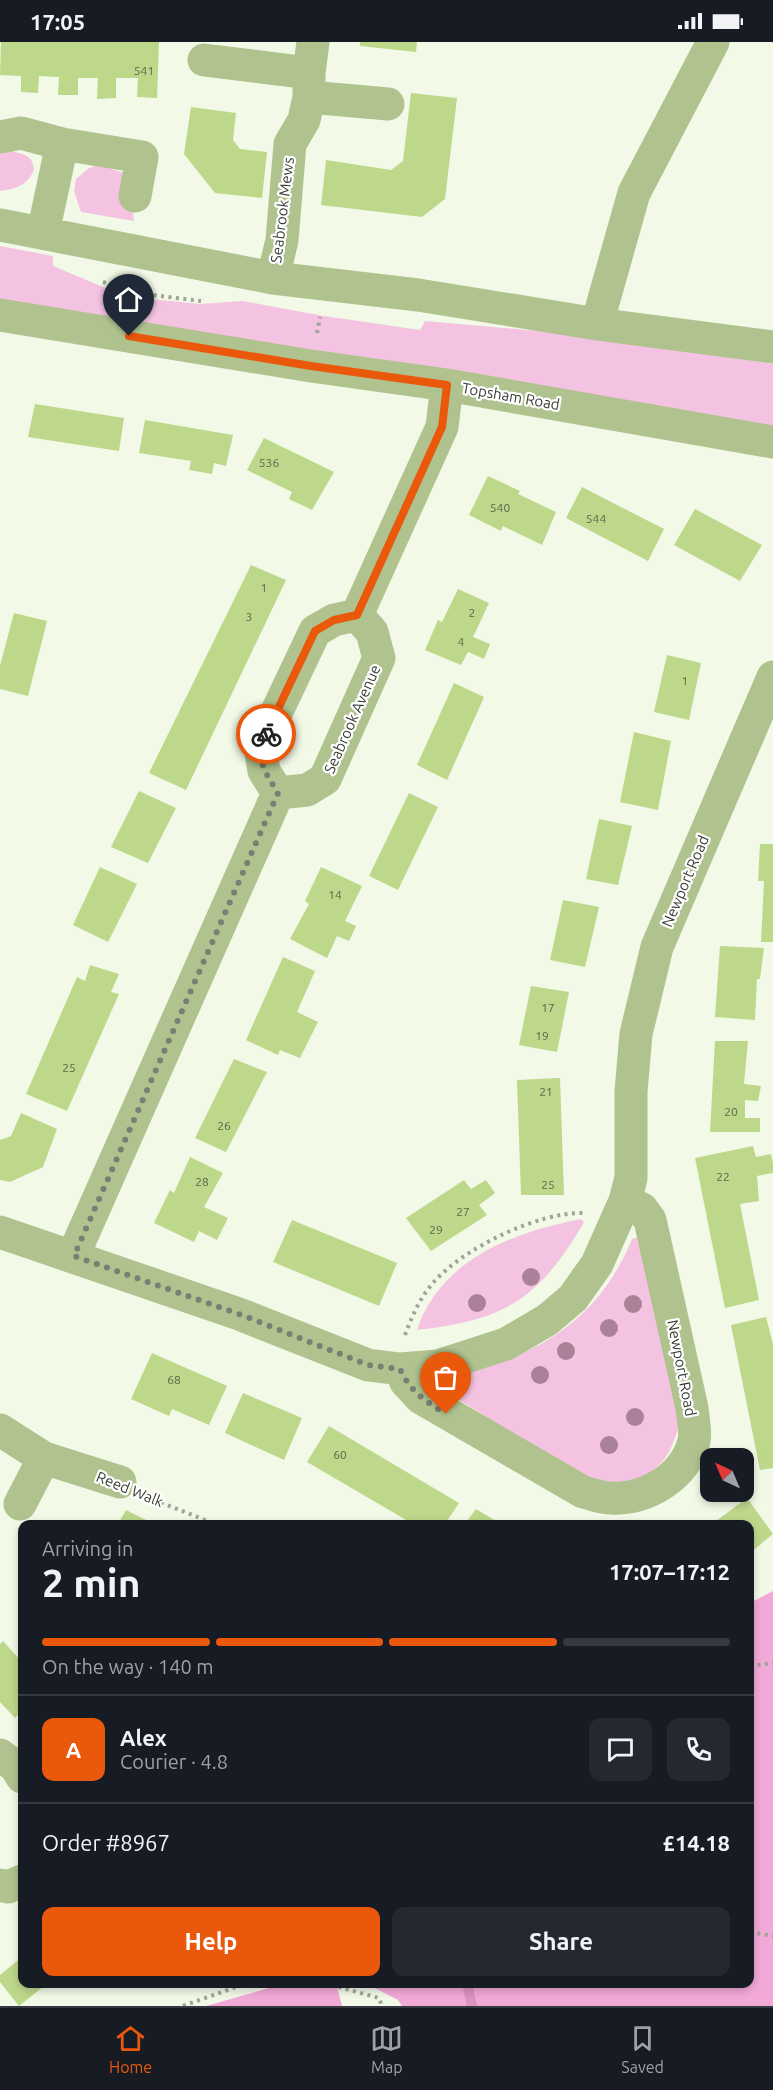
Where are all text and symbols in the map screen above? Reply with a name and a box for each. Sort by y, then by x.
text: 17:05 [30,9,85,34]
house number: 541 [134,64,154,77]
street label: Seabrook Mews [267,156,297,264]
pin [103,274,154,336]
icon: home [112,283,145,316]
street label: Topsham Road [461,379,561,413]
house number: 536 [259,456,279,469]
house number: 540 [490,501,510,514]
house number: 544 [586,512,606,525]
house number: 1 [261,581,267,594]
house number: 2 [469,606,475,619]
house number: 3 [246,610,252,623]
house number: 4 [458,635,465,648]
street label: Seabrook Avenue [320,662,384,776]
house number: 1 [682,674,688,687]
courier [236,704,296,764]
icon: bike [250,718,283,751]
street label: Newport Road [658,833,712,929]
house number: 14 [328,888,342,901]
house number: 17 [541,1001,555,1014]
house number: 19 [535,1029,549,1042]
house number: 25 [62,1061,76,1074]
house number: 21 [539,1085,553,1098]
house number: 20 [724,1105,738,1118]
house number: 26 [217,1119,231,1132]
house number: 22 [716,1170,730,1183]
house number: 28 [195,1175,209,1188]
house number: 25 [541,1178,555,1191]
house number: 27 [456,1205,470,1218]
house number: 29 [429,1223,443,1236]
street label: Newport Road [664,1318,700,1418]
pin [420,1352,471,1414]
icon: bag [429,1361,462,1394]
house number: 68 [167,1373,181,1386]
house number: 60 [333,1448,347,1461]
north arrow [700,1448,754,1502]
map controls [700,1448,754,1502]
street label: Reed Walk [94,1468,166,1510]
text: Arriving in [42,1537,133,1560]
text: 17:07–17:12 [609,1559,730,1584]
text: 2 min [42,1561,141,1604]
text: On the way · 140 m [42,1655,214,1678]
button: chat [589,1718,652,1781]
button: phone [667,1718,730,1781]
text: Alex [120,1725,167,1750]
text: A [66,1737,81,1762]
text: Courier · 4.8 [120,1750,228,1773]
text: Order #8967 [42,1830,170,1855]
text: £14.18 [663,1830,730,1855]
button: Help [42,1907,380,1976]
button: Share [392,1907,730,1976]
tab: Home [109,2022,152,2076]
tab: Map [370,2022,403,2076]
tab: Saved [621,2022,664,2076]

